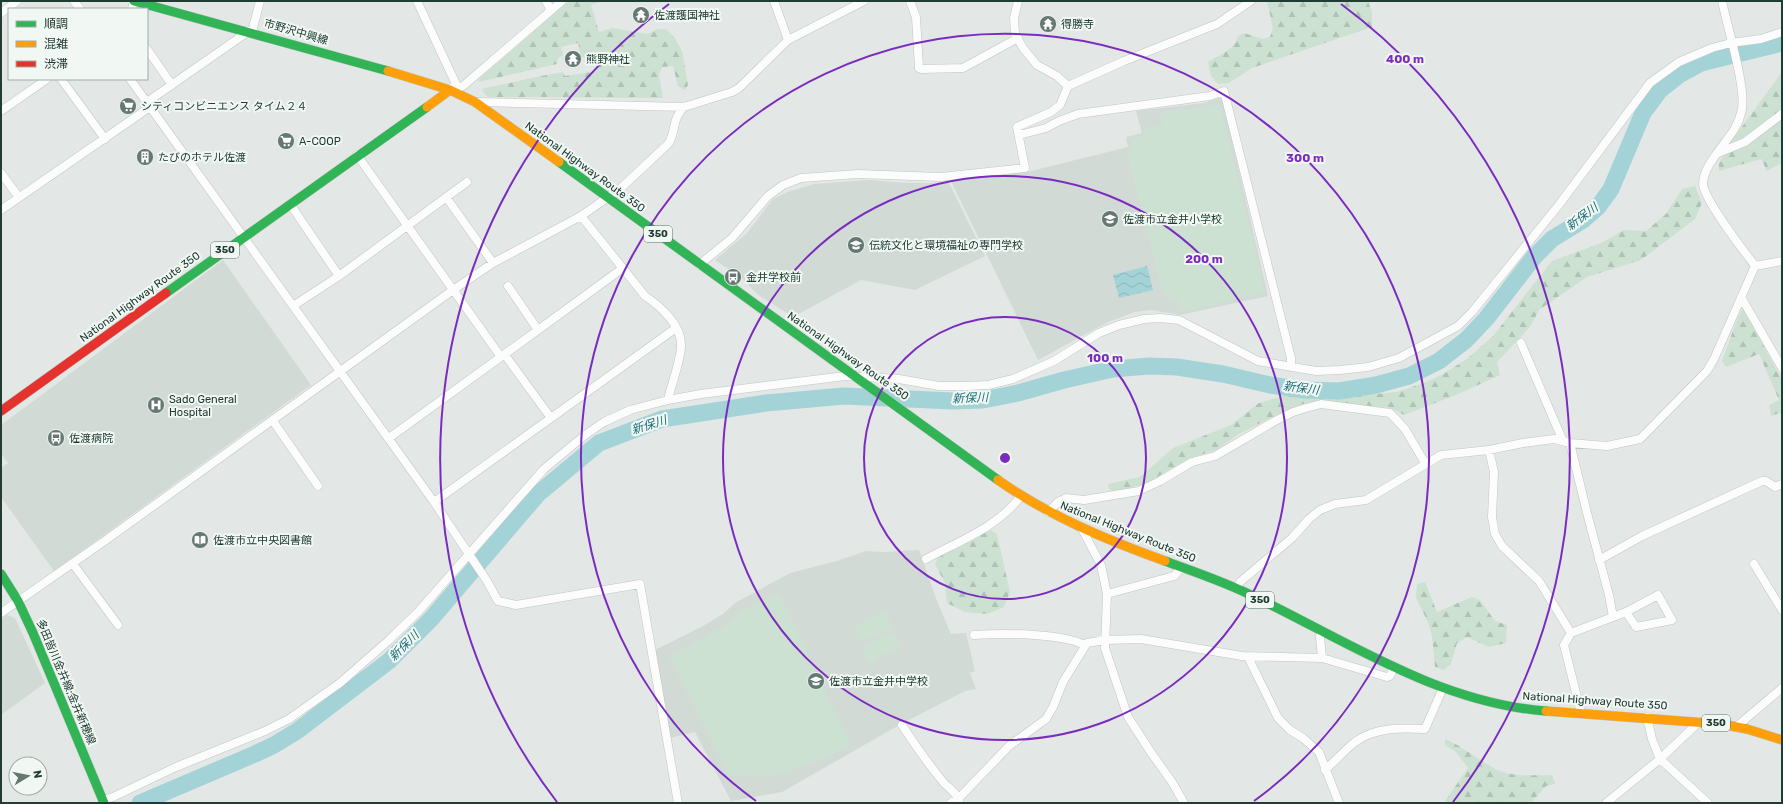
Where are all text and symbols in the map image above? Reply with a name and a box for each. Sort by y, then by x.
temple icon: 佐渡護国神社 [631,5,651,25]
legend [8,8,148,80]
place label: 佐渡護国神社 [654,9,720,22]
temple icon: 得勝寺 [1038,14,1058,34]
text: 順調 [44,17,68,31]
street label: 市野沢中興線 [262,17,330,47]
place label: 得勝寺 [1061,18,1094,31]
text: 混雑 [44,37,68,51]
temple icon: 熊野神社 [563,49,583,69]
text: 400 m [1386,52,1424,66]
place label: 熊野神社 [586,53,630,66]
text: 渋滞 [44,57,68,71]
supermarket icon: シティコンビニエンス タイム２４ [118,96,138,116]
place label: シティコンビニエンス タイム２４ [141,100,308,113]
street label: National Highway Route 350 [522,119,648,215]
supermarket icon: A-COOP [276,131,296,151]
place label: A-COOP [299,135,341,148]
building icon: たびのホテル佐渡 [135,147,155,167]
place label: たびのホテル佐渡 [158,151,246,164]
text: 300 m [1286,151,1324,165]
water label: 新保川 [1563,199,1602,233]
school or university icon: 佐渡市立金井小学校 [1100,209,1120,229]
place label: 佐渡市立金井小学校 [1123,213,1222,226]
road number: 350 [644,226,672,242]
school or university icon: 伝統文化と環境福祉の専門学校 [846,235,866,255]
place label: 伝統文化と環境福祉の専門学校 [869,239,1023,252]
road number: 350 [211,242,239,258]
street label: National Highway Route 350 [77,249,203,345]
text: 200 m [1185,252,1223,266]
bus stop icon: 金井学校前 [723,267,743,287]
place label: 金井学校前 [746,271,801,284]
street label: National Highway Route 350 [785,309,911,403]
text: 100 m [1087,351,1123,365]
water label: 新保川 [1282,379,1322,397]
water label: 新保川 [952,390,990,406]
place label: Sado General Hospital [169,393,237,419]
hospital icon: Sado General Hospital [146,395,166,415]
water label: 新保川 [630,412,670,437]
bus stop icon: 佐渡病院 [46,428,66,448]
place label: 佐渡病院 [69,432,113,445]
centre of rings [998,451,1012,465]
street label: National Highway Route 350 [1058,499,1198,565]
library icon: 佐渡市立中央図書館 [190,530,210,550]
place label: 佐渡市立中央図書館 [213,534,312,547]
road number: 350 [1246,592,1274,608]
street label: 多田皆川金井線;金井新穂線 [34,617,98,747]
water label: 新保川 [386,627,423,664]
school or university icon: 佐渡市立金井中学校 [806,671,826,691]
place label: 佐渡市立金井中学校 [829,675,928,688]
street label: National Highway Route 350 [1522,689,1668,713]
road number: 350 [1702,715,1730,731]
north arrow [8,756,48,796]
text: N [30,769,44,779]

